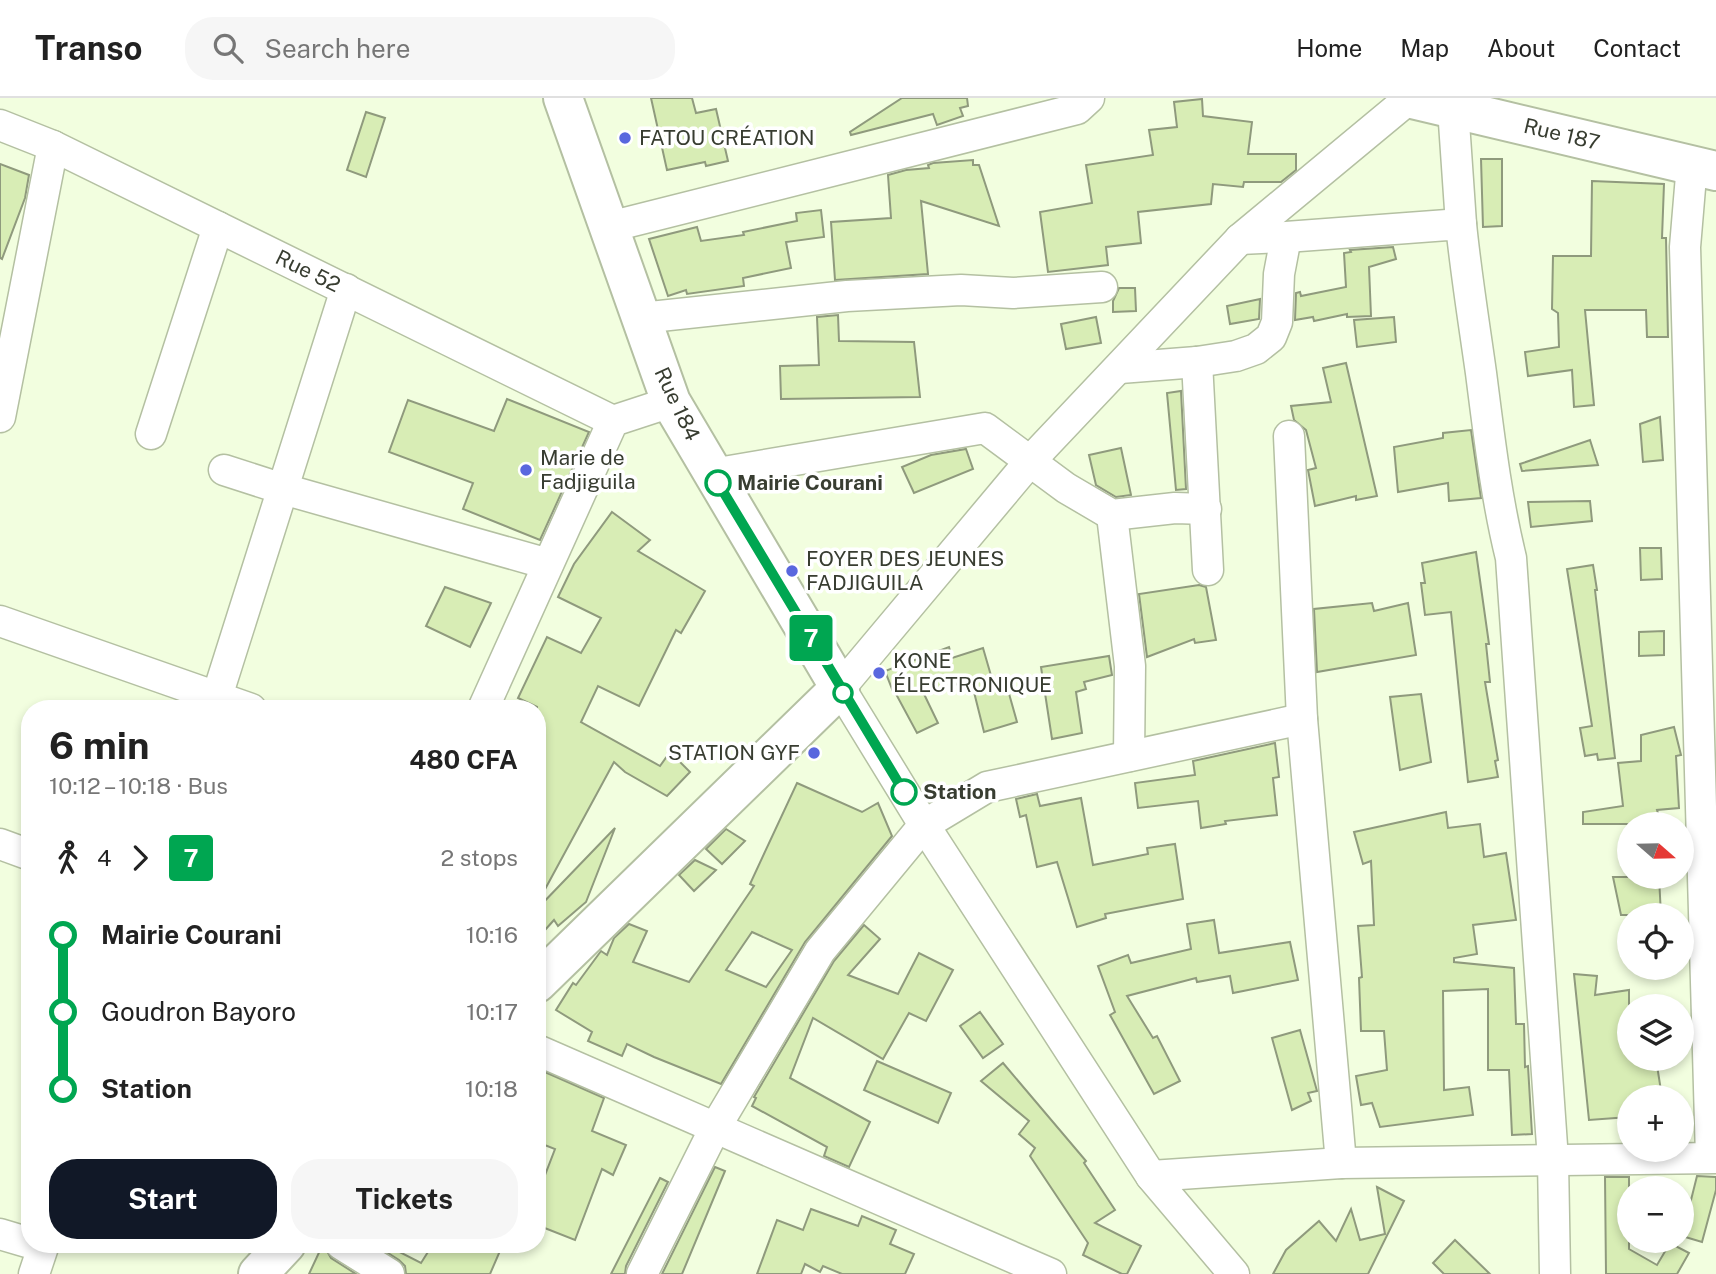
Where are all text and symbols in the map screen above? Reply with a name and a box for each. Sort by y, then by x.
search box [185,17,675,80]
text: Transo [35,29,143,67]
icon: search [209,29,247,67]
text: Search here [265,33,411,64]
text: Home [1296,34,1362,62]
text: Map [1400,34,1449,62]
text: About [1487,34,1555,62]
text: Contact [1593,34,1681,62]
street label: Rue 187 [1521,113,1602,155]
place label: FATOU CRÉATION [639,125,815,150]
marker: FATOU CRÉATION [617,130,633,146]
street label: Rue 52 [272,244,345,297]
street label: Rue 184 [650,363,705,445]
place label: Marie de Fadjiguila [540,445,636,494]
marker: Marie de Fadjiguila [518,462,534,478]
marker: Mairie Courani [705,470,731,496]
place label: Mairie Courani [737,470,883,495]
place label: FOYER DES JEUNES FADJIGUILA [806,546,1004,595]
marker: FOYER DES JEUNES FADJIGUILA [784,563,800,579]
line badge: 7 [788,615,834,661]
text: 7 [803,624,819,652]
place label: KONE ÉLECTRONIQUE [893,648,1052,697]
marker: KONE ÉLECTRONIQUE [871,665,887,681]
unlabelled marker [833,683,853,703]
text: 6 min [49,723,150,768]
place label: STATION GYF [668,740,800,765]
text: 480 CFA [409,744,518,775]
marker: STATION GYF [806,745,822,761]
text: 10:12 – 10:18 · Bus [49,772,228,799]
marker: Station [891,779,917,805]
place label: Station [923,779,996,804]
north arrow [1617,812,1694,889]
map controls [1617,812,1694,1253]
icon: walk [49,839,87,877]
icon: forward [121,839,159,877]
text: 4 [97,844,111,871]
text: 7 [183,844,199,872]
text: 2 stops [440,844,518,871]
button: locate [1617,903,1694,980]
text: Mairie Courani [101,919,282,950]
text: 10:16 [466,921,518,948]
button: layers [1617,994,1694,1071]
text: Goudron Bayoro [101,996,296,1027]
text: 10:17 [466,998,518,1025]
text: Station [101,1073,192,1104]
text: 10:18 [465,1075,518,1102]
button: + [1617,1085,1694,1162]
button: Start [49,1159,277,1239]
button: Tickets [291,1159,518,1239]
button: − [1617,1176,1694,1253]

